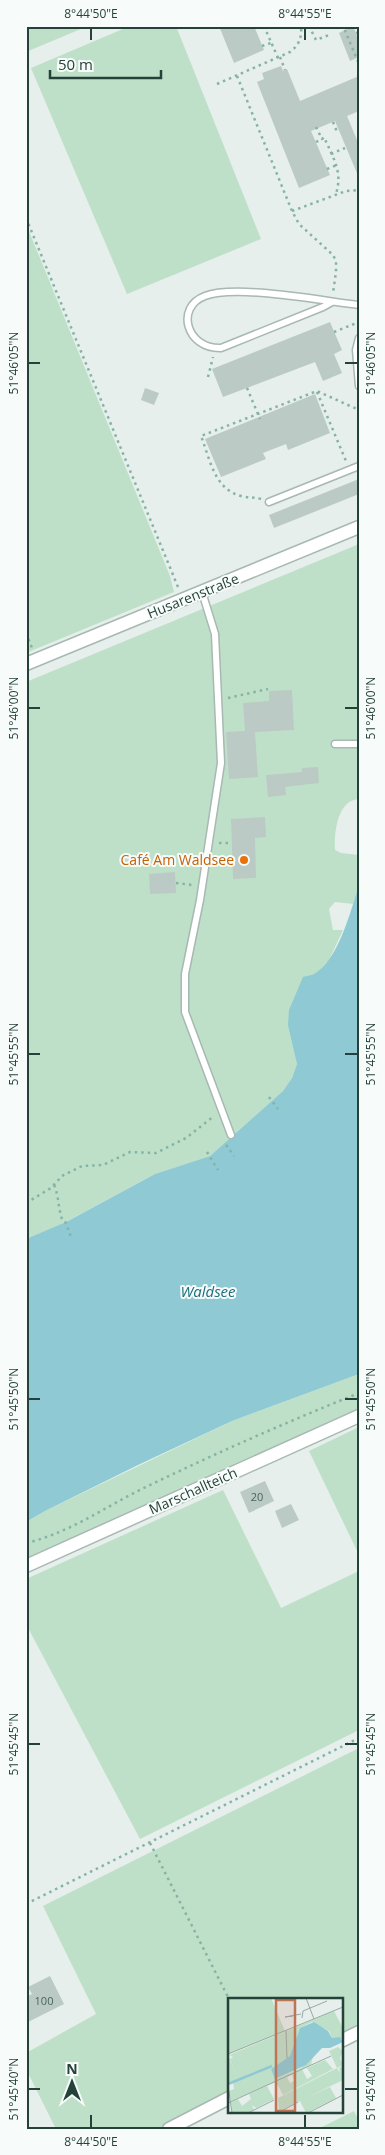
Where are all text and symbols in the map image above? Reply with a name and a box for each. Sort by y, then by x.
text: 8°44'50"E [64,5,118,22]
text: 8°44'55"E [278,5,332,22]
scale bar [50,48,161,80]
text: 50 m [58,54,93,74]
text: 51°46'05"N [5,332,22,394]
text: 51°46'05"N [362,332,379,394]
street label: Husarenstraße [144,568,242,623]
text: 51°46'00"N [5,677,22,739]
text: 51°46'00"N [362,677,379,739]
place label: Café Am Waldsee [121,850,234,869]
marker: Café Am Waldsee [238,854,250,866]
text: 51°45'55"N [5,1023,22,1085]
text: 51°45'55"N [362,1023,379,1085]
water label: Waldsee [180,1281,236,1301]
text: 51°45'50"N [5,1368,22,1430]
text: 51°45'50"N [362,1368,379,1430]
street label: Marschallteich [146,1463,240,1518]
house number: 20 [251,1489,263,1504]
text: 51°45'45"N [5,1713,22,1775]
text: 51°45'45"N [362,1713,379,1775]
house number: 100 [35,1993,53,2008]
inset map [228,1998,342,2112]
text: 51°45'40"N [5,2058,22,2120]
north arrow [48,2058,98,2108]
text: 51°45'40"N [362,2058,379,2120]
text: N [66,2059,78,2078]
text: 8°44'50"E [64,2133,118,2150]
text: 8°44'55"E [278,2133,332,2150]

